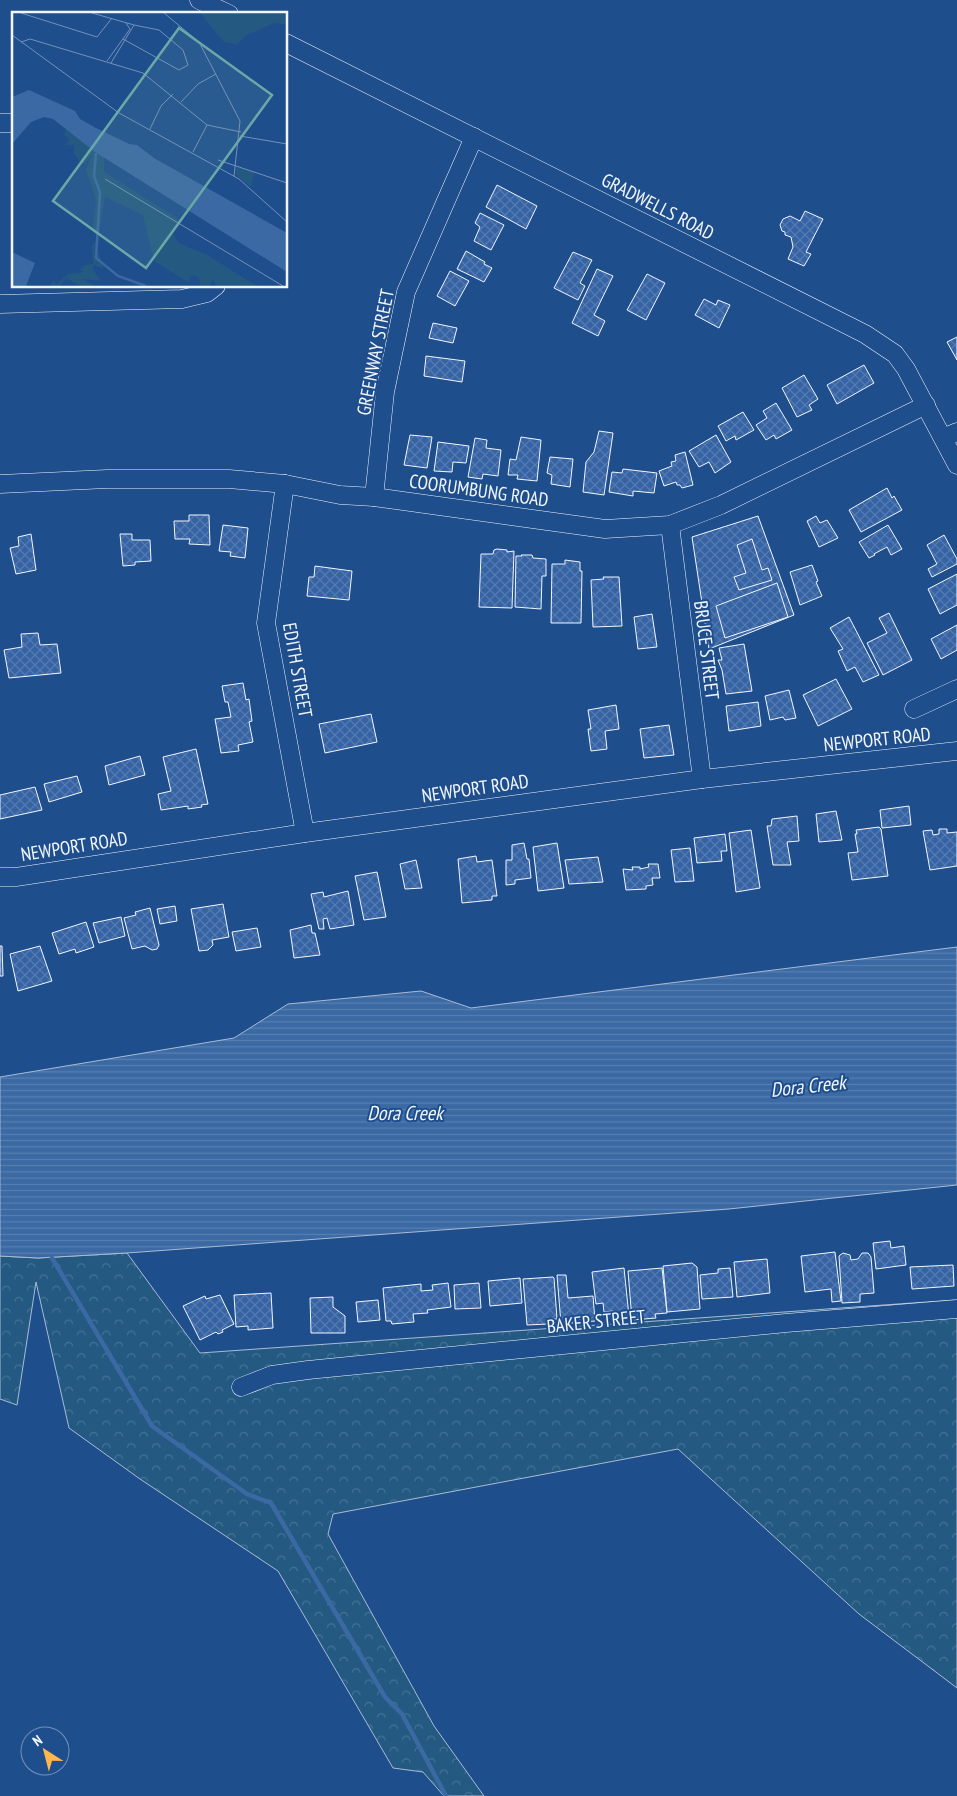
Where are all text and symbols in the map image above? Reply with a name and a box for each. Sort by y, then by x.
inset map [12,12,288,288]
street label: GRADWELLS ROAD [598,167,718,245]
street label: GREENWAY STREET [351,286,399,417]
street label: COORUMBUNG ROAD [408,468,550,512]
street label: BRUCE STREET [689,599,725,701]
street label: EDITH STREET [278,621,318,720]
street label: NEWPORT ROAD [822,721,932,757]
street label: NEWPORT ROAD [420,769,530,807]
street label: NEWPORT ROAD [19,826,129,866]
water label: Dora Creek [769,1069,849,1103]
water label: Dora Creek [367,1100,445,1126]
street label: BAKER STREET [545,1304,647,1338]
north arrow [20,1726,70,1776]
text: N [29,1731,46,1750]

